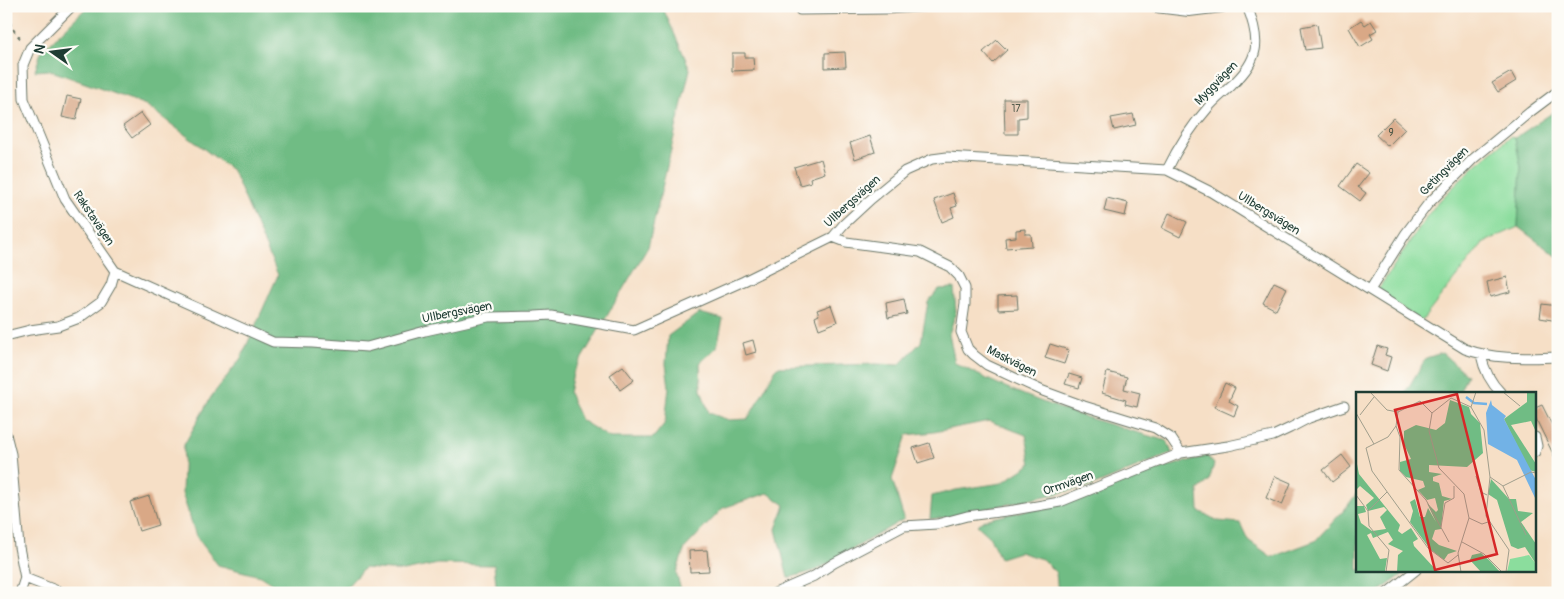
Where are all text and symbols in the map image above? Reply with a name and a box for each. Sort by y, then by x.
north arrow [28,28,78,78]
text: N [30,42,49,56]
street label: Myggvägen [1192,58,1241,109]
house number: 17 [1011,103,1021,115]
house number: 9 [1388,127,1394,139]
street label: Getingvägen [1417,144,1472,199]
street label: Ullbergsvägen [821,172,884,231]
street label: Rakstavägen [70,188,118,249]
street label: Ullbergsvägen [1235,188,1303,239]
street label: Ullbergsvägen [421,298,493,327]
street label: Maskvägen [984,342,1040,381]
inset map [1356,392,1536,572]
street label: Ormvägen [1041,468,1095,499]

